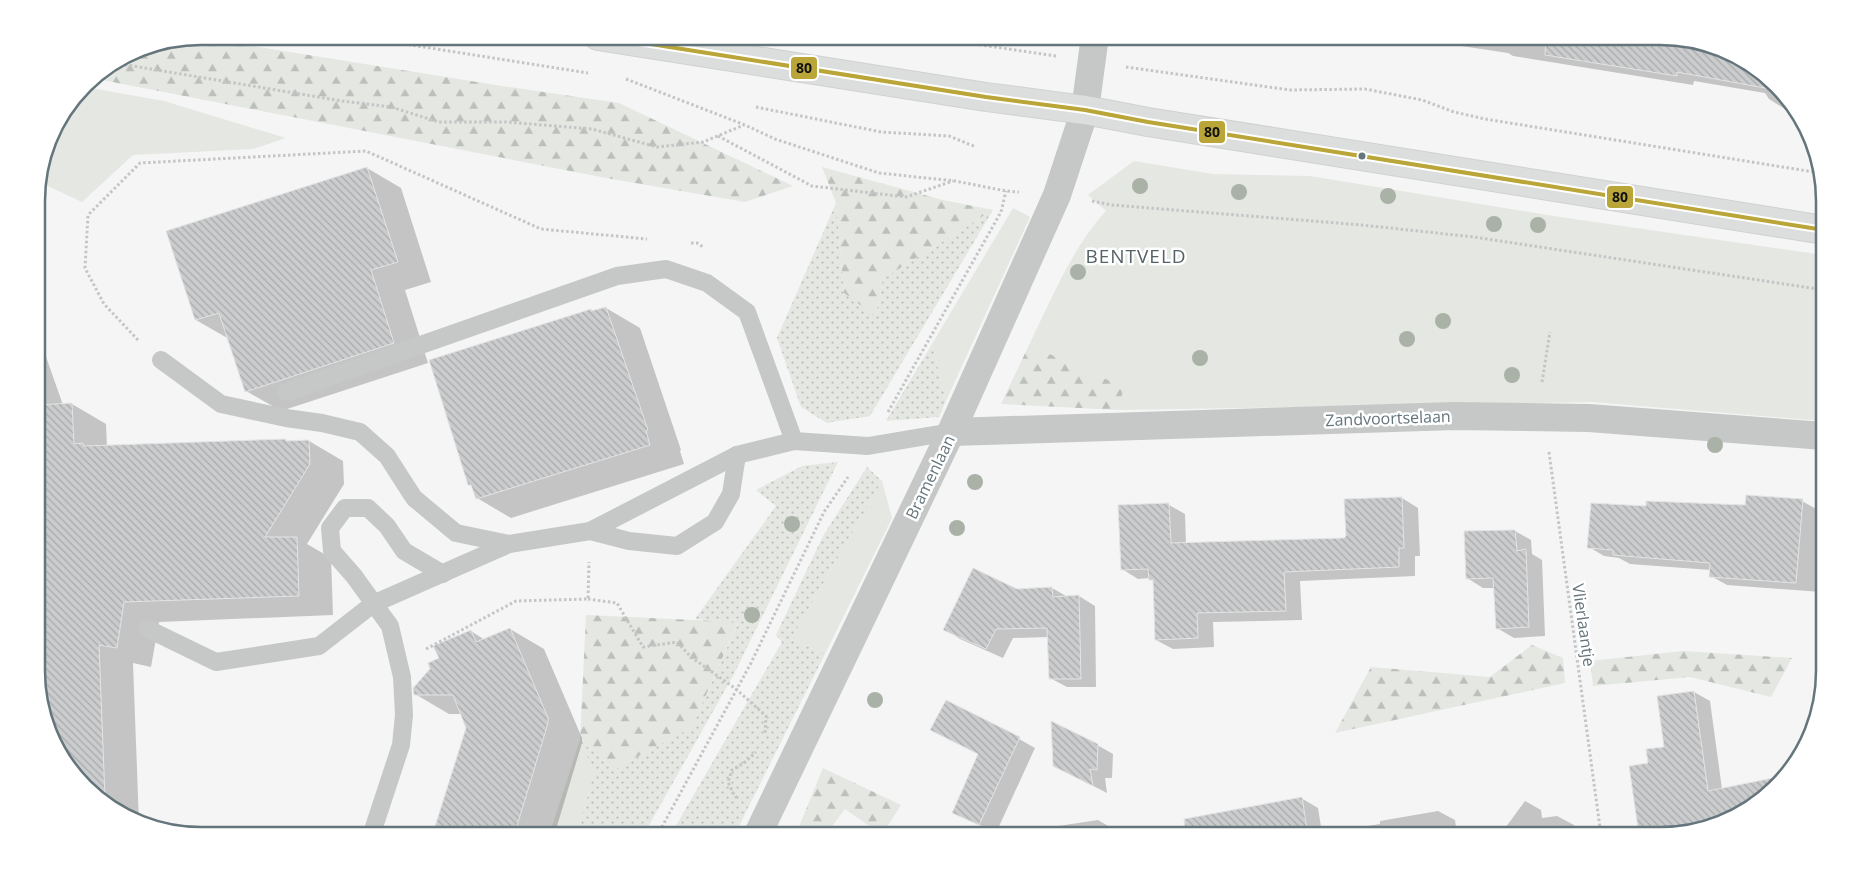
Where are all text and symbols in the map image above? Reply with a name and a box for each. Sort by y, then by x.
line badge: 80 [790,56,818,80]
text: 80 [796,58,812,77]
line badge: 80 [1198,120,1226,144]
text: 80 [1204,122,1220,141]
unlabelled marker [1357,151,1367,161]
line badge: 80 [1606,185,1634,209]
text: 80 [1612,187,1628,206]
district label: BENTVELD [1085,243,1187,269]
street label: Zandvoortselaan [1325,405,1451,431]
street label: Bramenlaan [900,431,960,523]
street label: Vlierlaantje [1567,582,1601,668]

